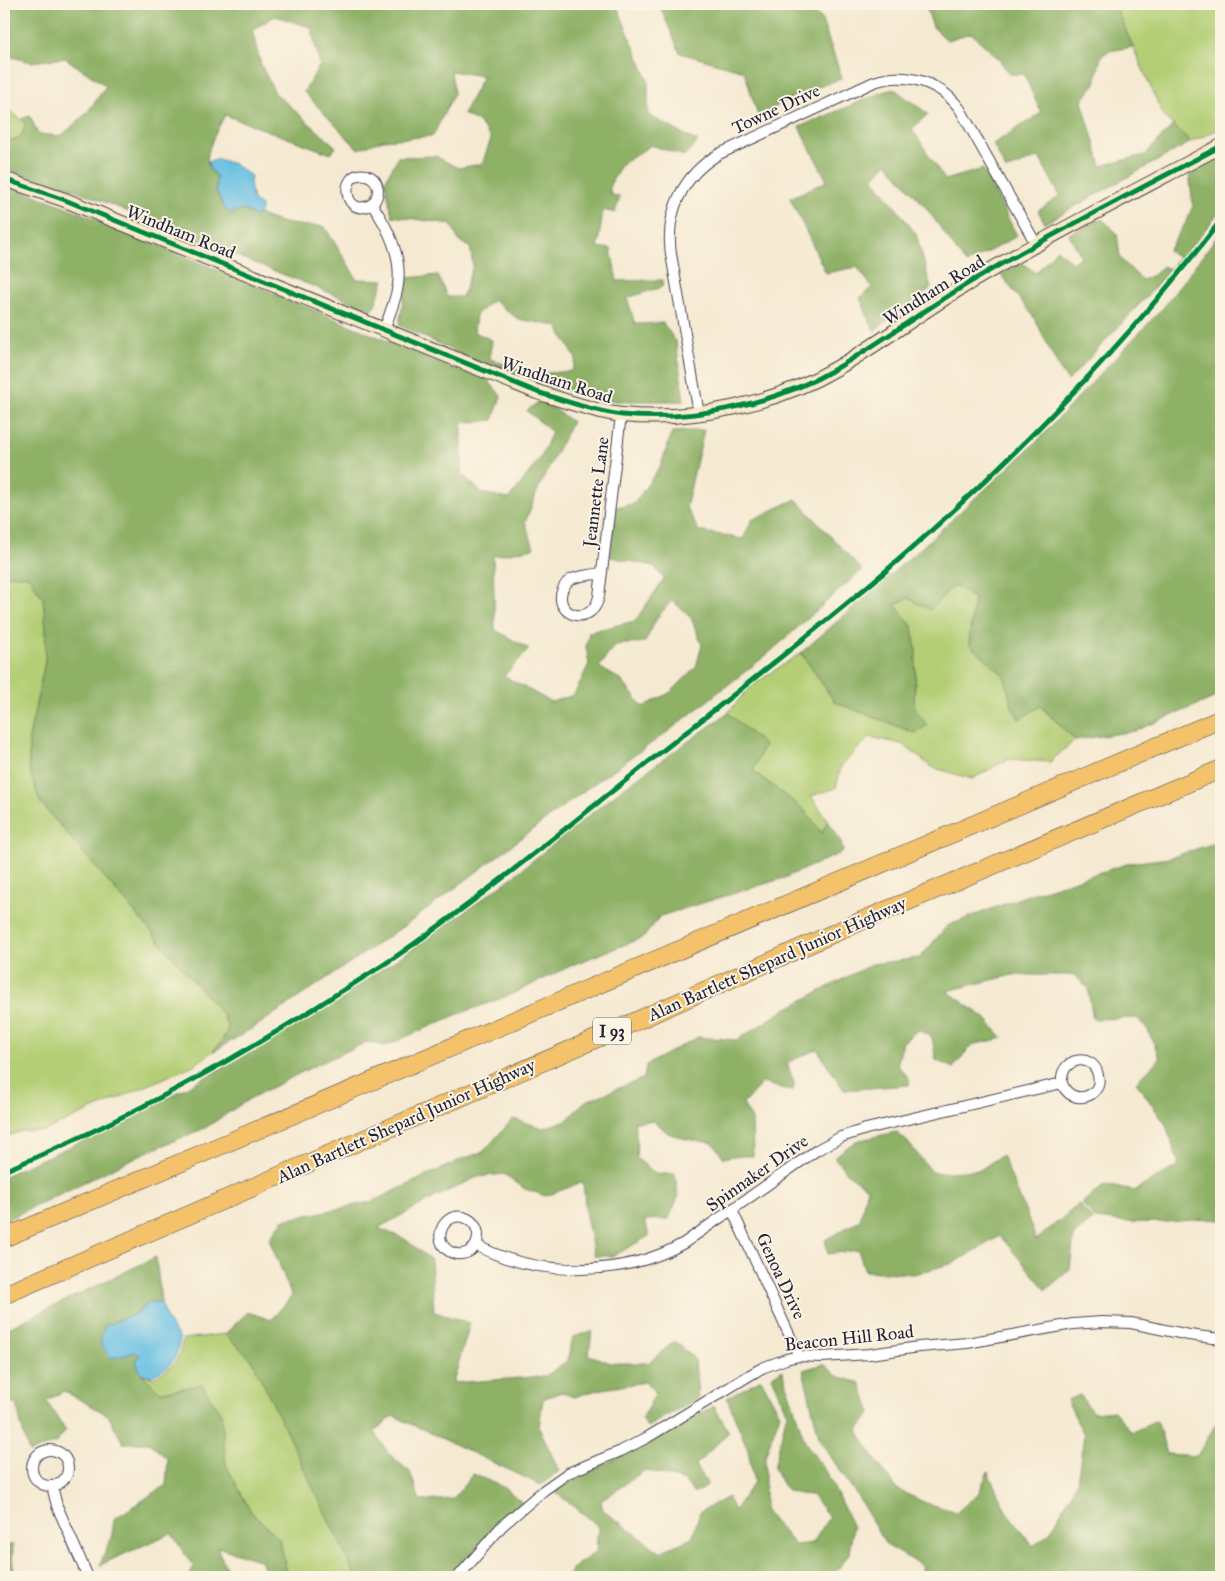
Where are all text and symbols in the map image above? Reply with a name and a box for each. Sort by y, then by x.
street label: Towne Drive [729,79,823,139]
street label: Windham Road [123,200,239,264]
street label: Windham Road [879,250,989,330]
street label: Windham Road [499,352,615,408]
street label: Jeannette Lane [578,435,615,551]
street label: Alan Bartlett Shepard Junior Highway [643,892,911,1027]
road number: I 93 [593,1018,631,1044]
street label: Alan Bartlett Shepard Junior Highway [272,1054,540,1189]
street label: Spinnaker Drive [702,1130,812,1216]
street label: Genoa Drive [751,1229,811,1323]
street label: Beacon Hill Road [783,1320,915,1356]

